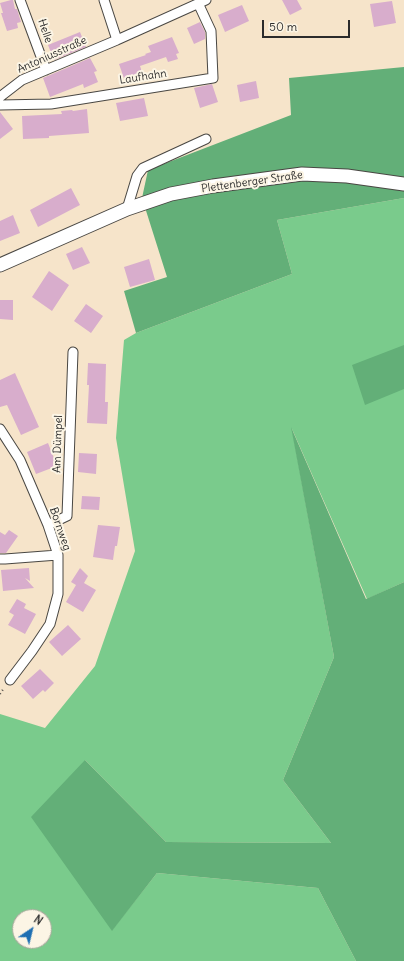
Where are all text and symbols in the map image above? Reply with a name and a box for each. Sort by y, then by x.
scale bar [264,12,352,38]
street label: Helle [35,17,55,45]
text: 50 m [269,19,297,34]
street label: Antoniusstraße [15,34,89,76]
street label: Laufhahn [119,67,167,87]
street label: Plettenberger Straße [200,168,304,196]
street label: Am Dümpel [50,415,66,473]
street label: Bornweg [46,506,74,552]
north arrow [12,909,52,949]
text: N [31,912,45,928]

